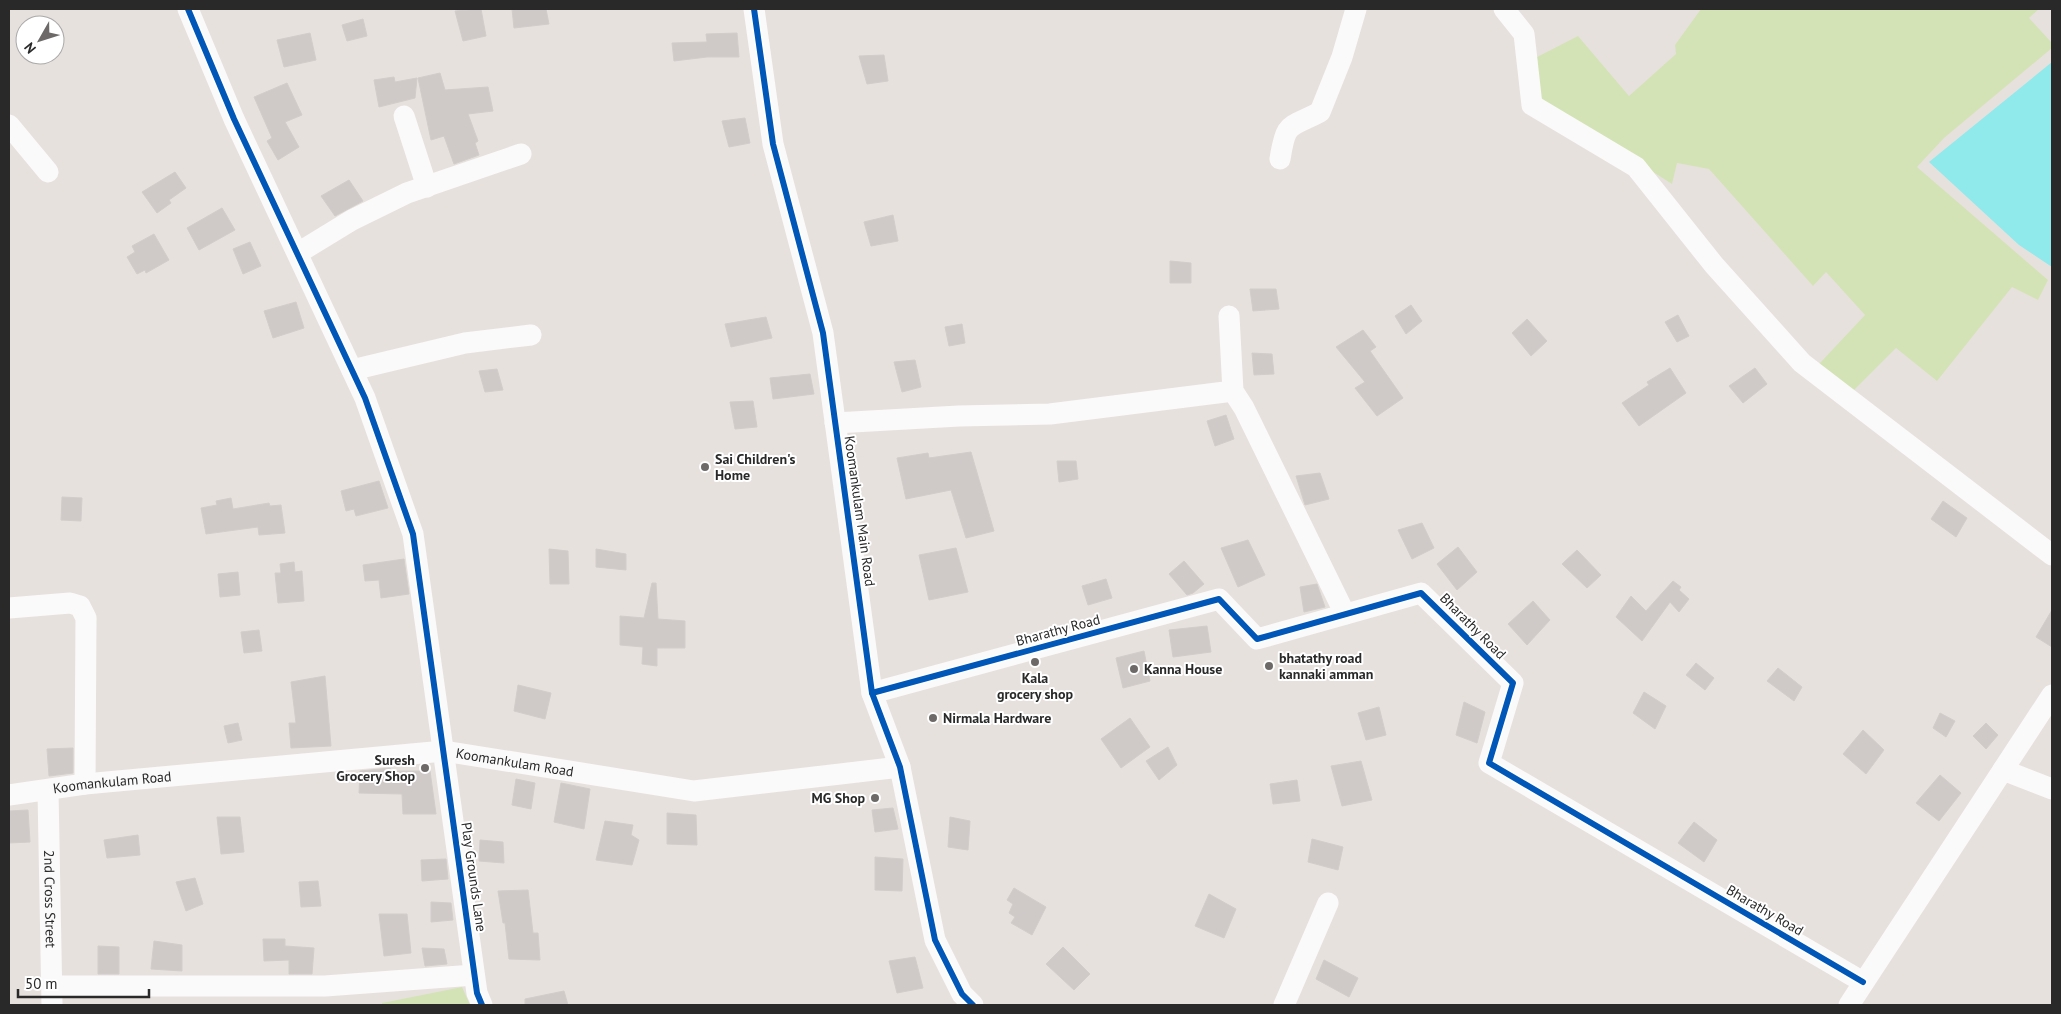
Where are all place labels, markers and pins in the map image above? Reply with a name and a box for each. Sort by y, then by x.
place label: Sai Children's Home [715,450,796,484]
marker: Sai Children's Home [699,461,711,473]
place label: bhatathy road kannaki amman [1279,649,1373,683]
marker: Kala grocery shop [1029,656,1041,668]
place label: Kanna House [1144,660,1222,678]
marker: bhatathy road kannaki amman [1263,660,1275,672]
marker: Kanna House [1128,663,1140,675]
place label: Kala grocery shop [997,669,1074,703]
place label: Nirmala Hardware [943,709,1051,727]
marker: Nirmala Hardware [927,712,939,724]
place label: Suresh Grocery Shop [336,751,415,785]
marker: Suresh Grocery Shop [419,762,431,774]
place label: MG Shop [812,789,865,807]
marker: MG Shop [869,792,881,804]

